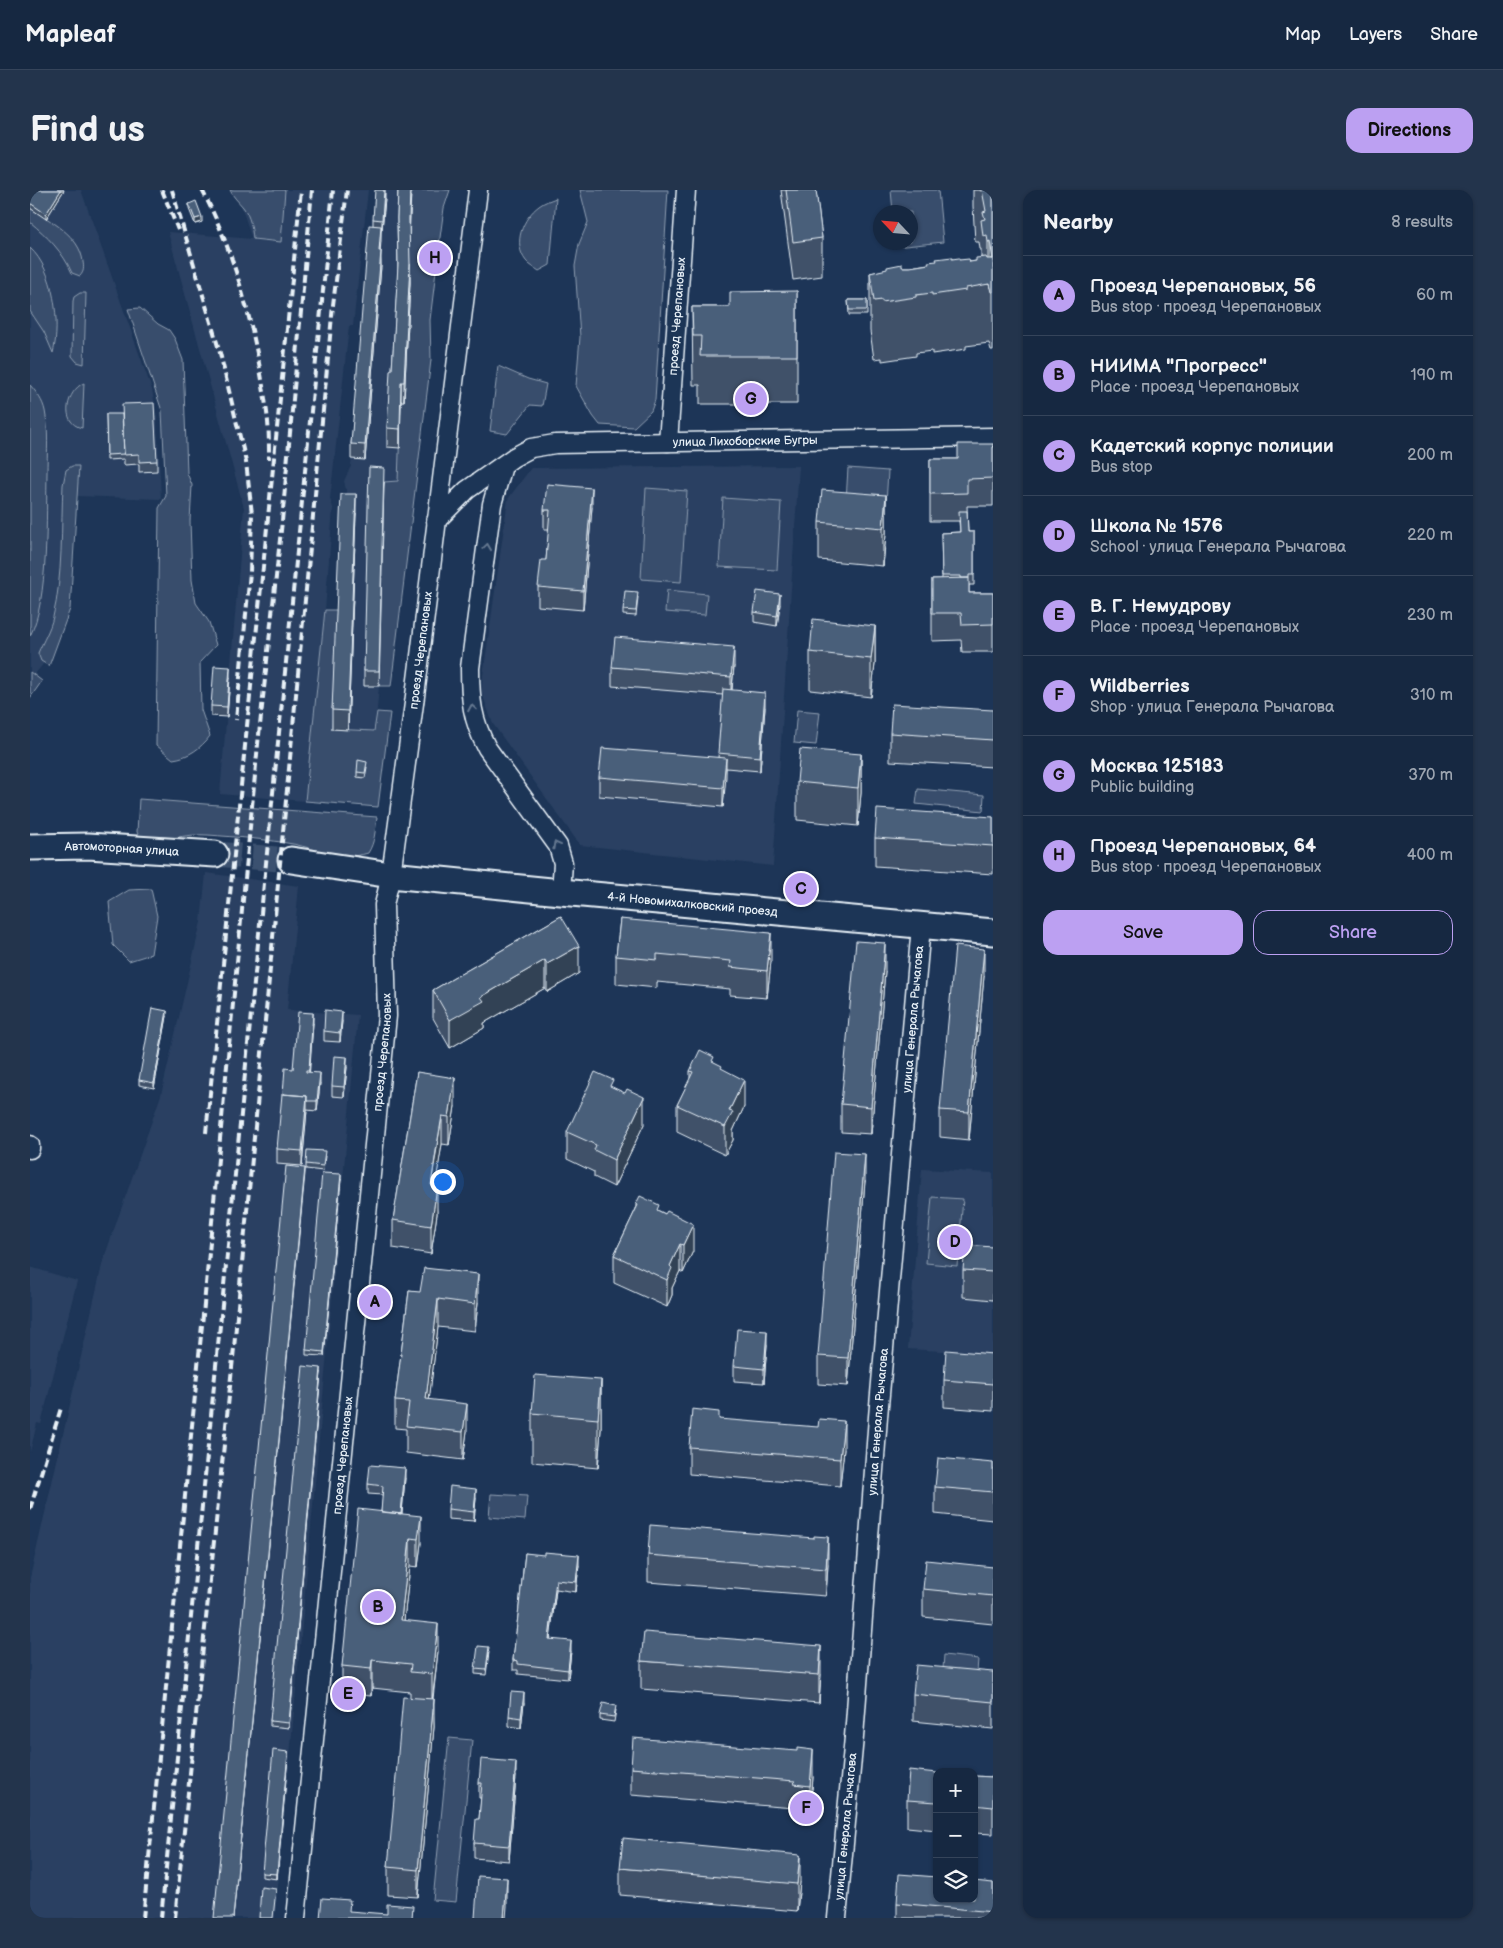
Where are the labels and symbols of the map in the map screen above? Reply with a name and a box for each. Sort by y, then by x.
north arrow [873,205,918,250]
pin: H [419,239,451,277]
street label: проезд Черепановых [665,256,689,376]
pin: G [735,380,767,418]
street label: улица Лихоборские Бугры [673,432,818,450]
one-way arrow [481,543,491,551]
street label: проезд Черепановых [406,590,436,710]
one-way arrow [468,704,478,712]
street label: Автомоторная улица [64,838,180,859]
one-way arrow [552,842,562,851]
pin: C [785,870,817,908]
street label: 4-й Новомихалковский проезд [607,889,779,920]
street label: улица Генерала Рычагова [899,945,927,1094]
street label: проезд Черепановых [370,993,395,1112]
your location [430,1169,456,1195]
pin: D [939,1223,971,1261]
pin: A [359,1283,391,1321]
street label: улица Генерала Рычагова [865,1347,892,1496]
street label: проезд Черепановых [329,1395,356,1515]
pin: B [362,1588,394,1626]
pin: E [332,1675,364,1713]
street label: улица Генерала Рычагова [831,1752,860,1901]
pin: F [790,1789,822,1827]

